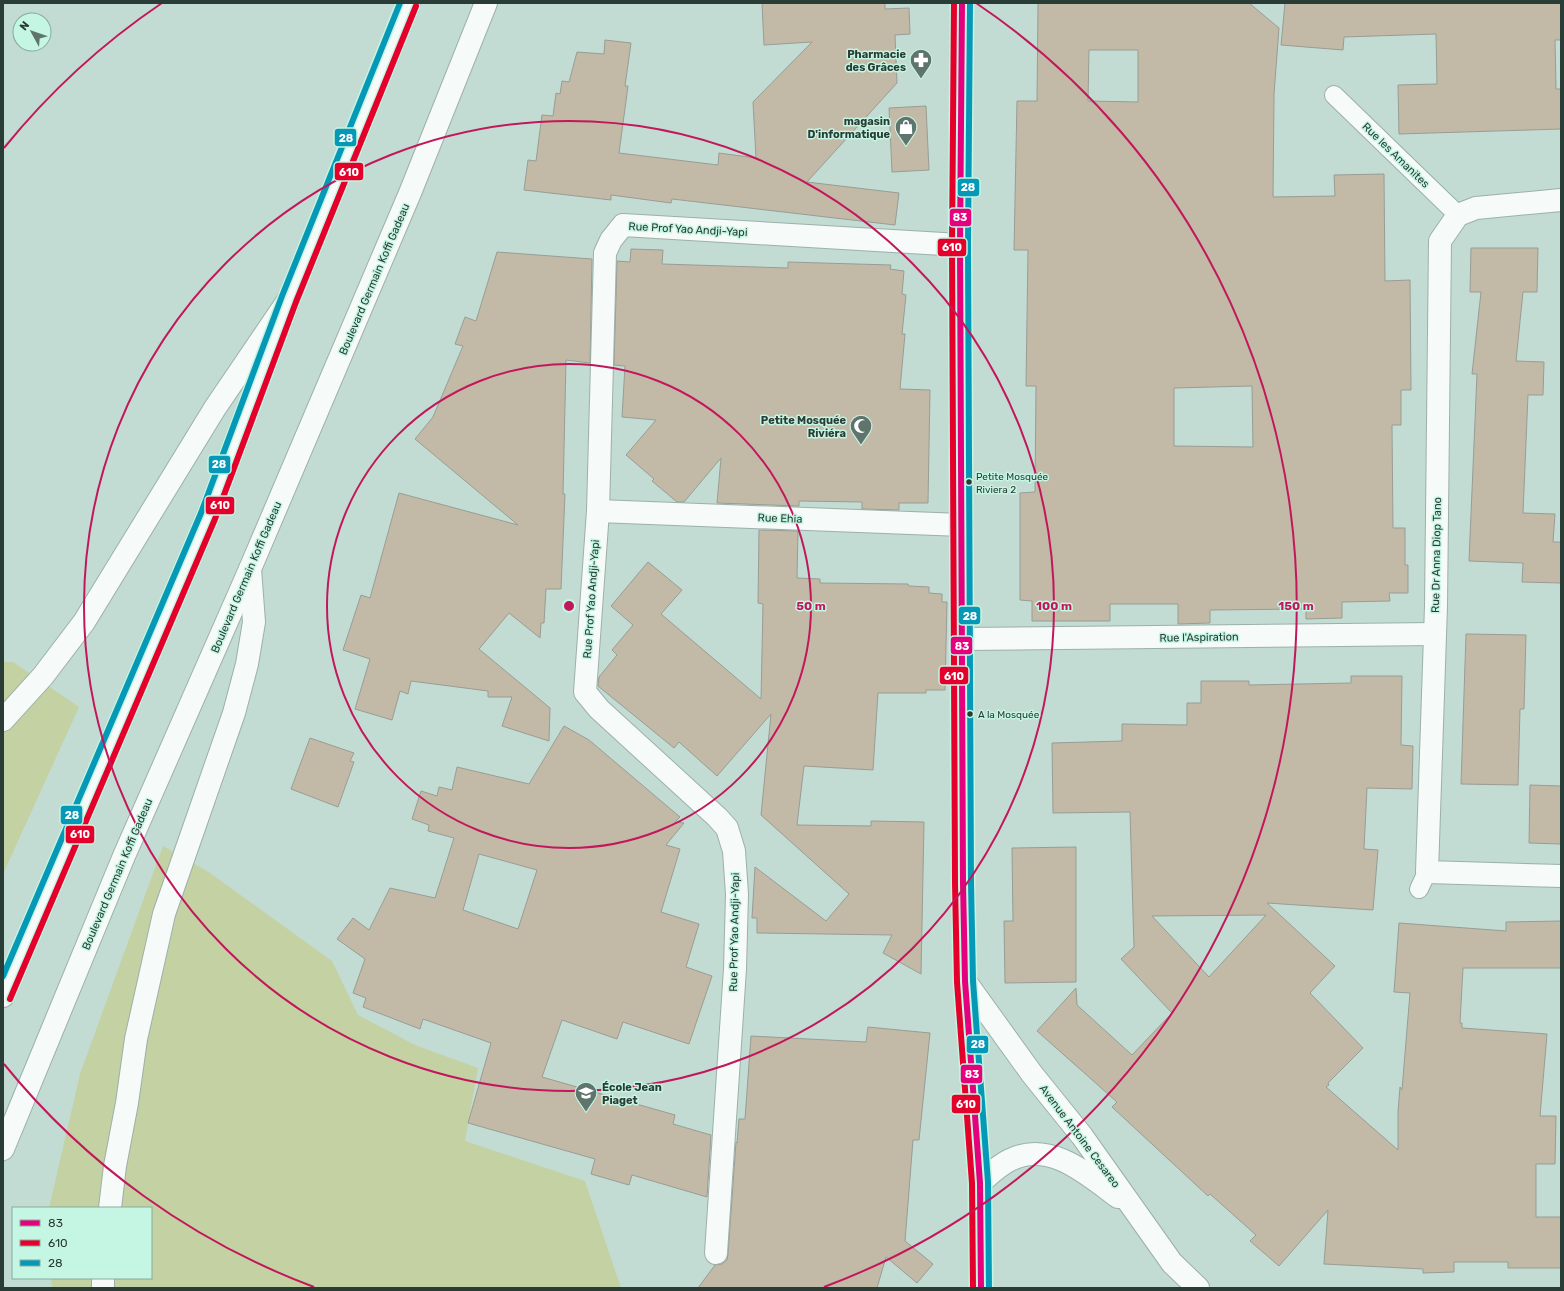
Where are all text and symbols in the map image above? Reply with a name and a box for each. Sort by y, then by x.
north arrow [12,12,52,52]
text: N [17,19,32,33]
pharmacy icon: Pharmacie des Grâces [908,47,934,80]
place label: Pharmacie des Grâces [846,48,906,74]
shop icon: magasin D'informatique [893,114,919,147]
place label: magasin D'informatique [807,115,890,141]
street label: Rue les Amanites [1359,120,1432,191]
line badge: 28 [334,128,357,147]
text: 28 [339,132,353,145]
line badge: 610 [334,162,364,181]
text: 610 [339,166,359,179]
line badge: 28 [957,178,980,197]
text: 28 [961,181,975,194]
street label: Boulevard Germain Koffi Gadeau [337,201,412,357]
line badge: 83 [949,208,972,227]
text: 83 [953,211,967,224]
street label: Rue Prof Yao Andji-Yapi [628,220,748,239]
line badge: 610 [937,238,967,257]
text: 610 [942,241,962,254]
mosque icon: Petite Mosquée Riviéra [848,413,874,446]
place label: Petite Mosquée Riviéra [761,414,846,440]
line badge: 28 [208,455,231,474]
text: 28 [212,458,226,471]
place label: Petite Mosquée Riviera 2 [976,471,1049,496]
marker: Petite Mosquée Riviera 2 [964,477,974,487]
line badge: 610 [205,496,235,515]
street label: Rue Dr Anna Diop Tano [1429,497,1444,613]
street label: Boulevard Germain Koffi Gadeau [209,499,284,655]
text: 610 [210,499,230,512]
street label: Rue Ehia [757,511,803,526]
street label: Rue Prof Yao Andji-Yapi [581,539,602,659]
centre of rings [562,599,576,613]
text: 50 m [796,599,826,613]
text: 100 m [1036,599,1072,613]
text: 150 m [1278,599,1314,613]
line badge: 28 [958,606,981,625]
text: 28 [963,610,977,623]
street label: Rue l'Aspiration [1159,630,1239,645]
line badge: 83 [950,636,973,655]
text: 83 [955,640,969,653]
line badge: 610 [939,666,969,685]
text: 610 [944,670,964,683]
marker: A la Mosquée [965,709,975,719]
place label: A la Mosquée [978,709,1040,721]
street label: Boulevard Germain Koffi Gadeau [80,796,155,952]
line badge: 28 [60,805,83,825]
text: 28 [65,809,79,822]
line badge: 610 [65,825,95,844]
text: 610 [70,828,90,841]
street label: Rue Prof Yao Andji-Yapi [727,872,742,992]
line badge: 28 [966,1035,989,1054]
text: 28 [971,1038,985,1051]
line badge: 83 [960,1064,983,1084]
text: 83 [965,1068,979,1081]
school or university icon: École Jean Piaget [573,1080,599,1113]
place label: École Jean Piaget [602,1081,662,1107]
street label: Avenue Antoine Cesareo [1037,1082,1123,1190]
line badge: 610 [951,1094,981,1114]
text: 610 [956,1098,976,1111]
legend [12,1207,152,1279]
text: 83 [48,1216,63,1230]
text: 610 [48,1236,68,1250]
text: 28 [48,1256,63,1270]

